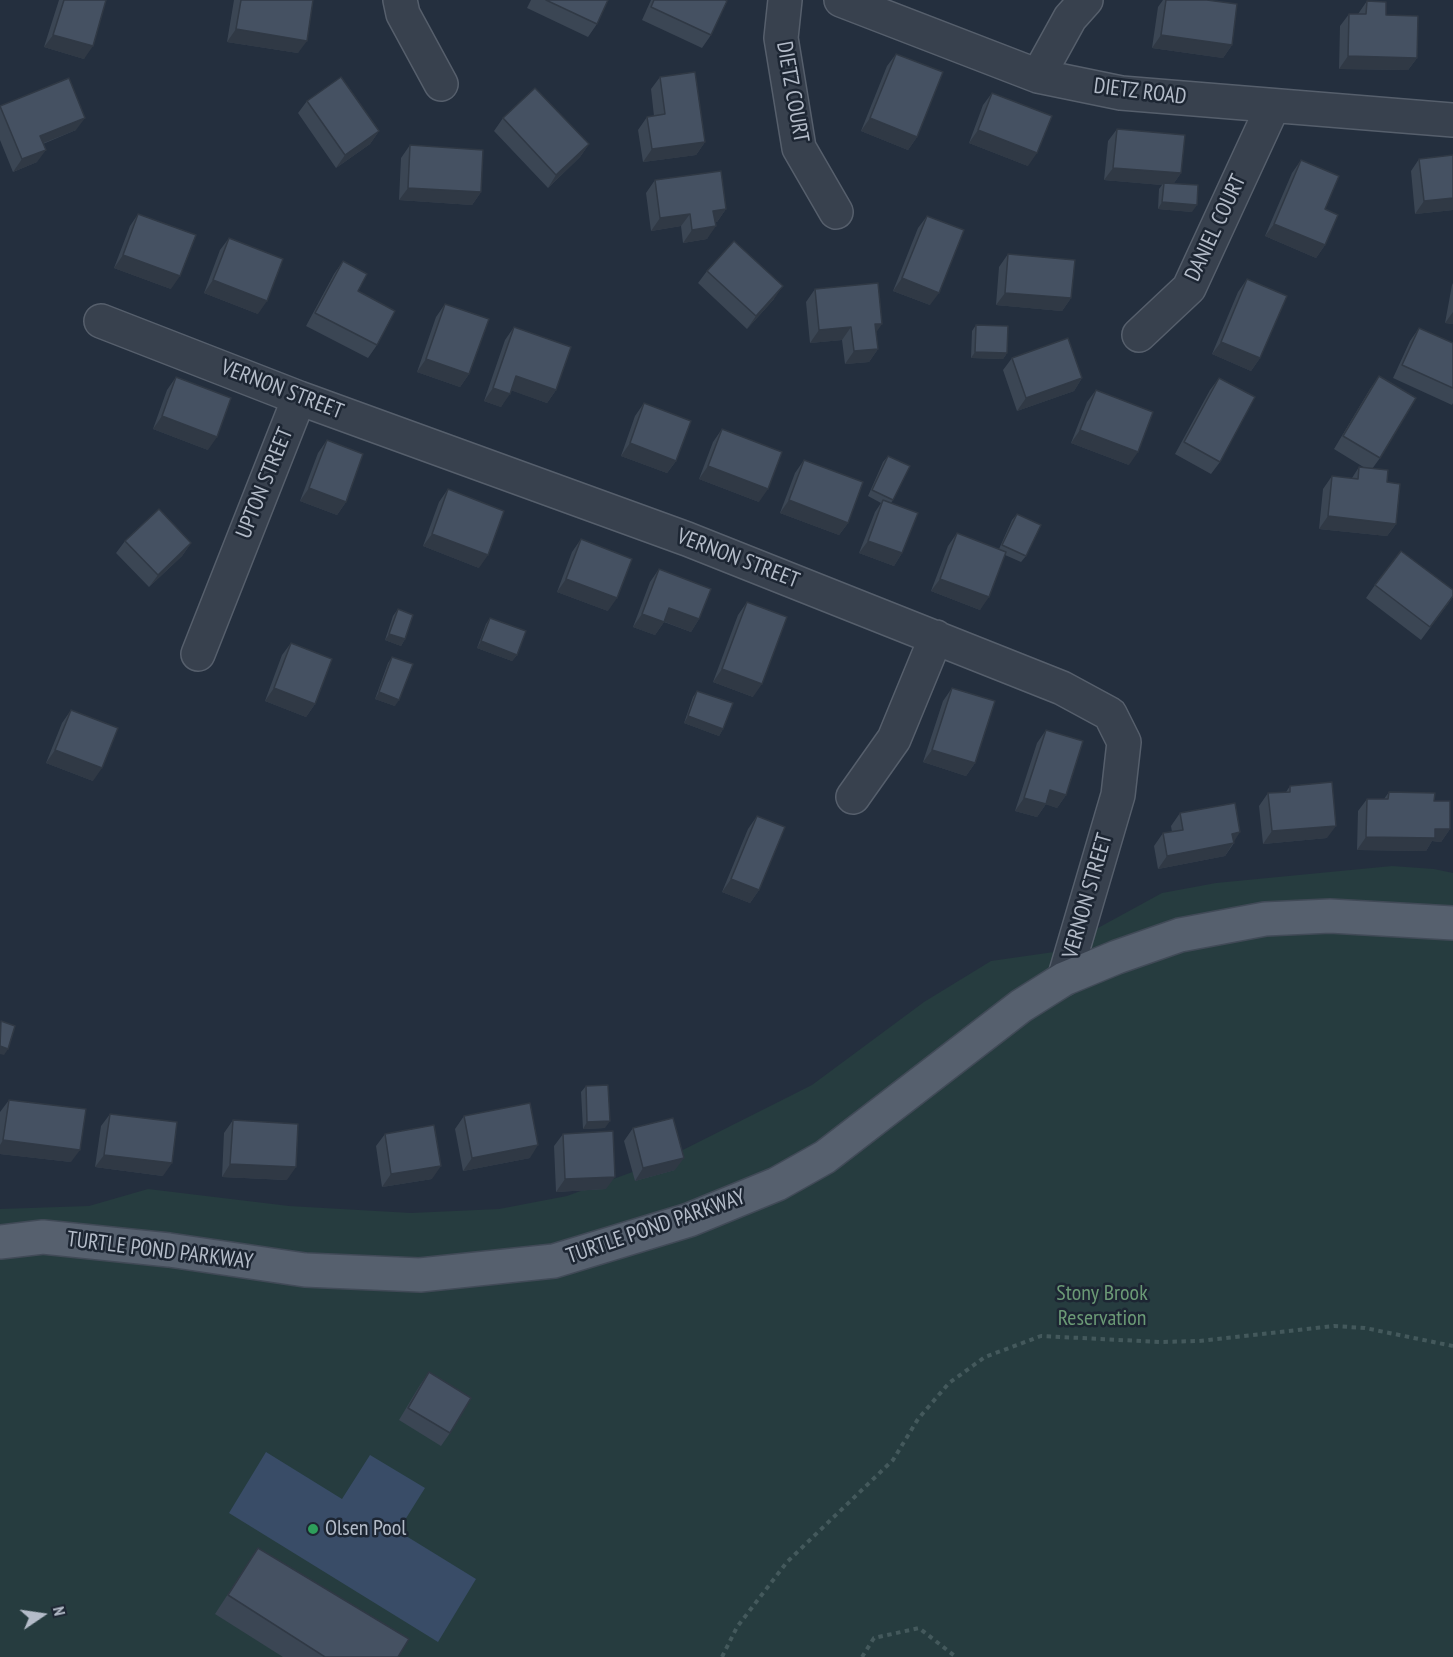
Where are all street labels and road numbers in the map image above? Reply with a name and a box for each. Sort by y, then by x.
street label: DIETZ COURT [770,39,814,145]
street label: DIETZ ROAD [1092,73,1188,111]
street label: DANIEL COURT [1180,171,1252,285]
street label: VERNON STREET [217,355,347,425]
street label: UPTON STREET [231,424,299,542]
street label: VERNON STREET [673,524,803,594]
street label: VERNON STREET [1058,830,1118,962]
street label: TURTLE POND PARKWAY [563,1184,749,1270]
street label: TURTLE POND PARKWAY [65,1226,255,1276]

